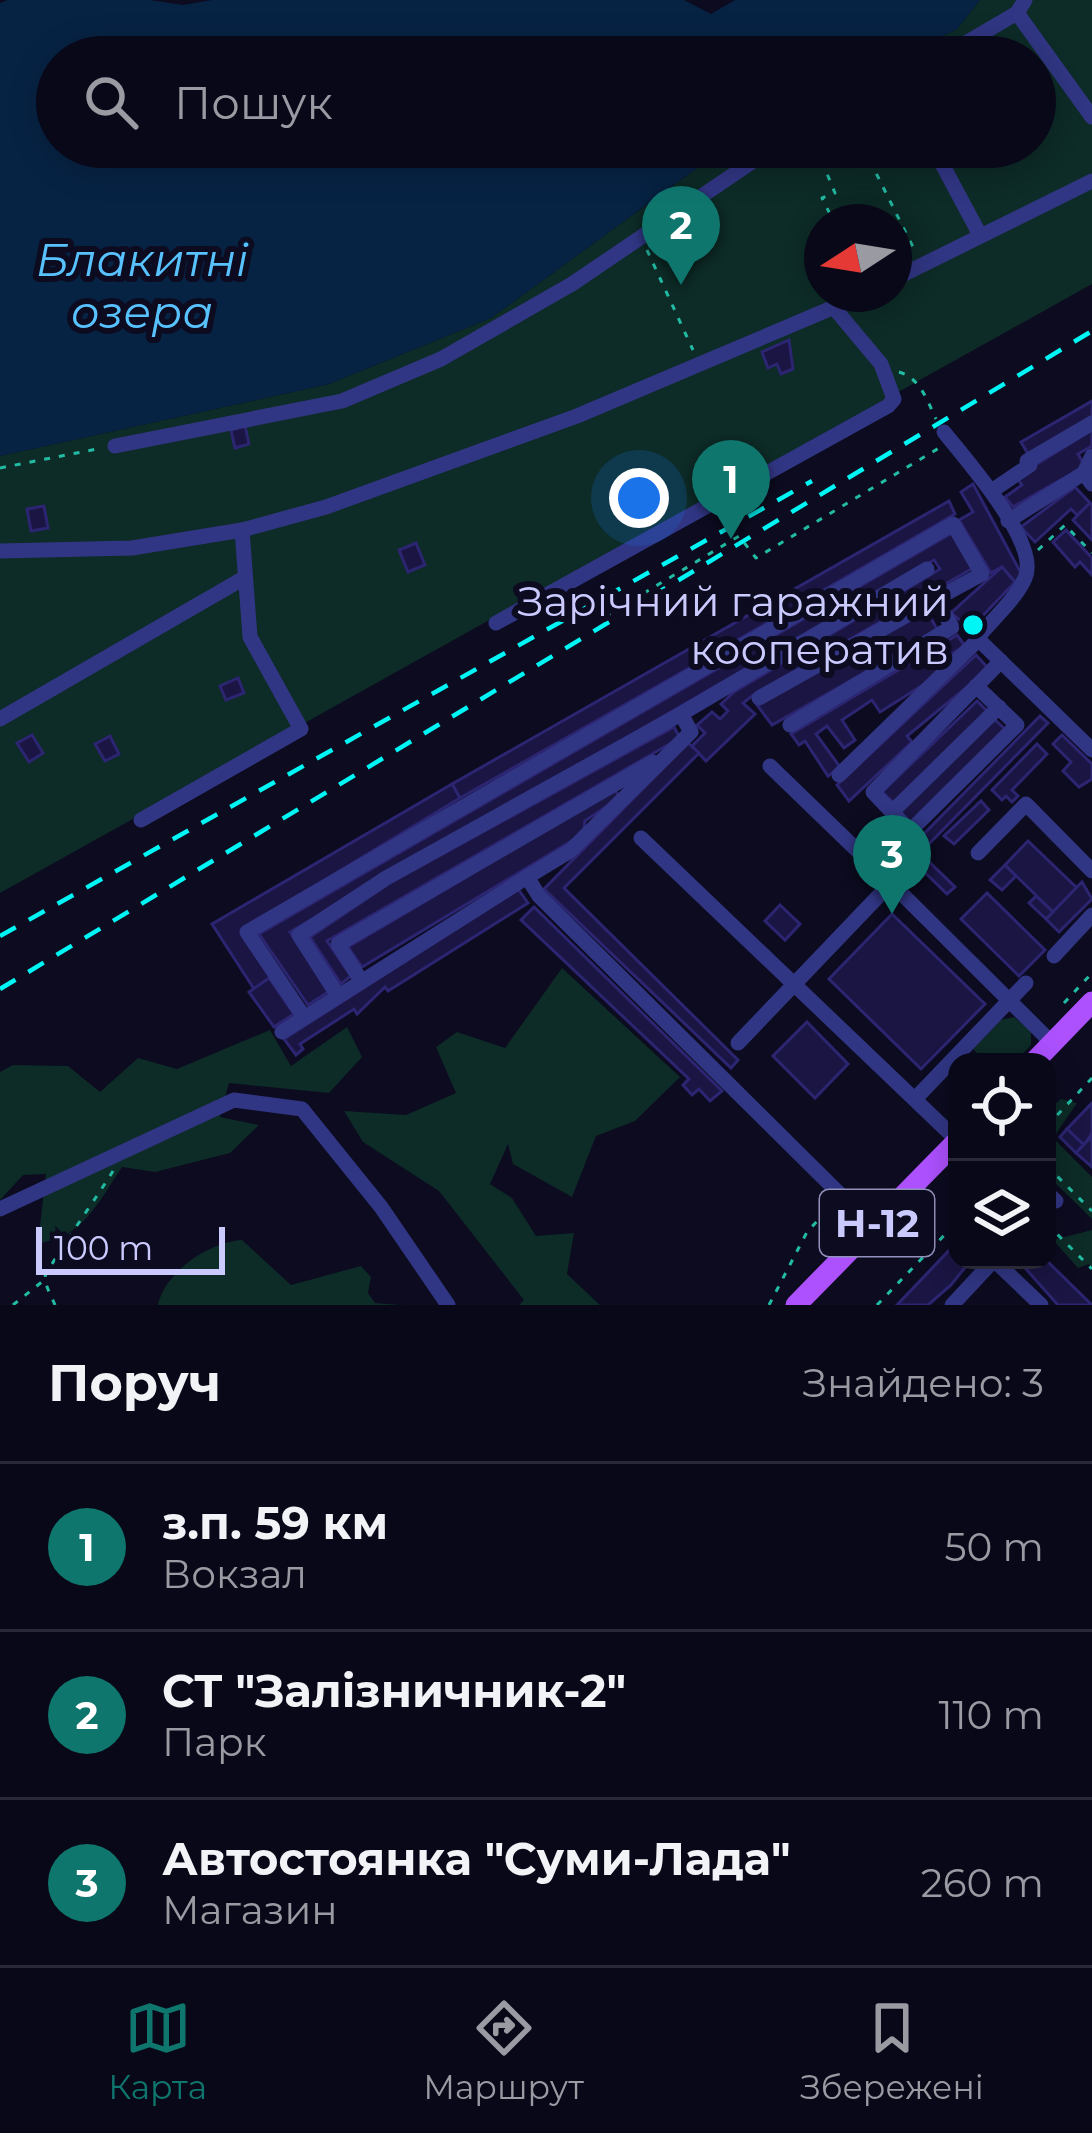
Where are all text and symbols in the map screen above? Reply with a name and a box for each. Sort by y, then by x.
search box [36,36,1056,168]
icon: search [78,69,144,135]
text: Пошук [174,75,333,130]
pin: 2 [642,186,720,285]
north arrow [804,204,912,312]
water label: Блакитні озера [36,232,249,339]
pin: 1 [692,440,770,539]
your location [609,468,669,528]
place label: Зарічний гаражний кооператив [517,575,949,675]
marker: Зарічний гаражний кооператив [960,612,986,638]
pin: 3 [853,815,931,914]
map controls [948,1053,1056,1269]
button: locate [948,1053,1056,1161]
button: layers [948,1161,1056,1269]
road number: Н-12 [820,1190,934,1256]
scale bar [36,1221,225,1274]
text: 100 m [54,1228,153,1268]
text: Поруч [48,1352,221,1414]
text: Знайдено: 3 [803,1359,1044,1407]
text: з.п. 59 км [162,1495,388,1550]
text: 1 [79,1523,95,1571]
text: 50 m [945,1523,1044,1571]
text: Вокзал [162,1550,307,1598]
text: СТ "Залізничник-2" [162,1663,626,1718]
text: 2 [75,1691,99,1739]
text: 110 m [938,1691,1044,1739]
text: Парк [162,1718,266,1766]
text: Автостоянка "Суми-Лада" [162,1831,791,1886]
text: 3 [75,1859,99,1907]
text: 260 m [921,1859,1044,1907]
text: Магазин [162,1886,338,1934]
tab: Карта [108,1995,207,2107]
tab: Маршрут [423,1995,584,2107]
tab: Збережені [800,1995,984,2107]

